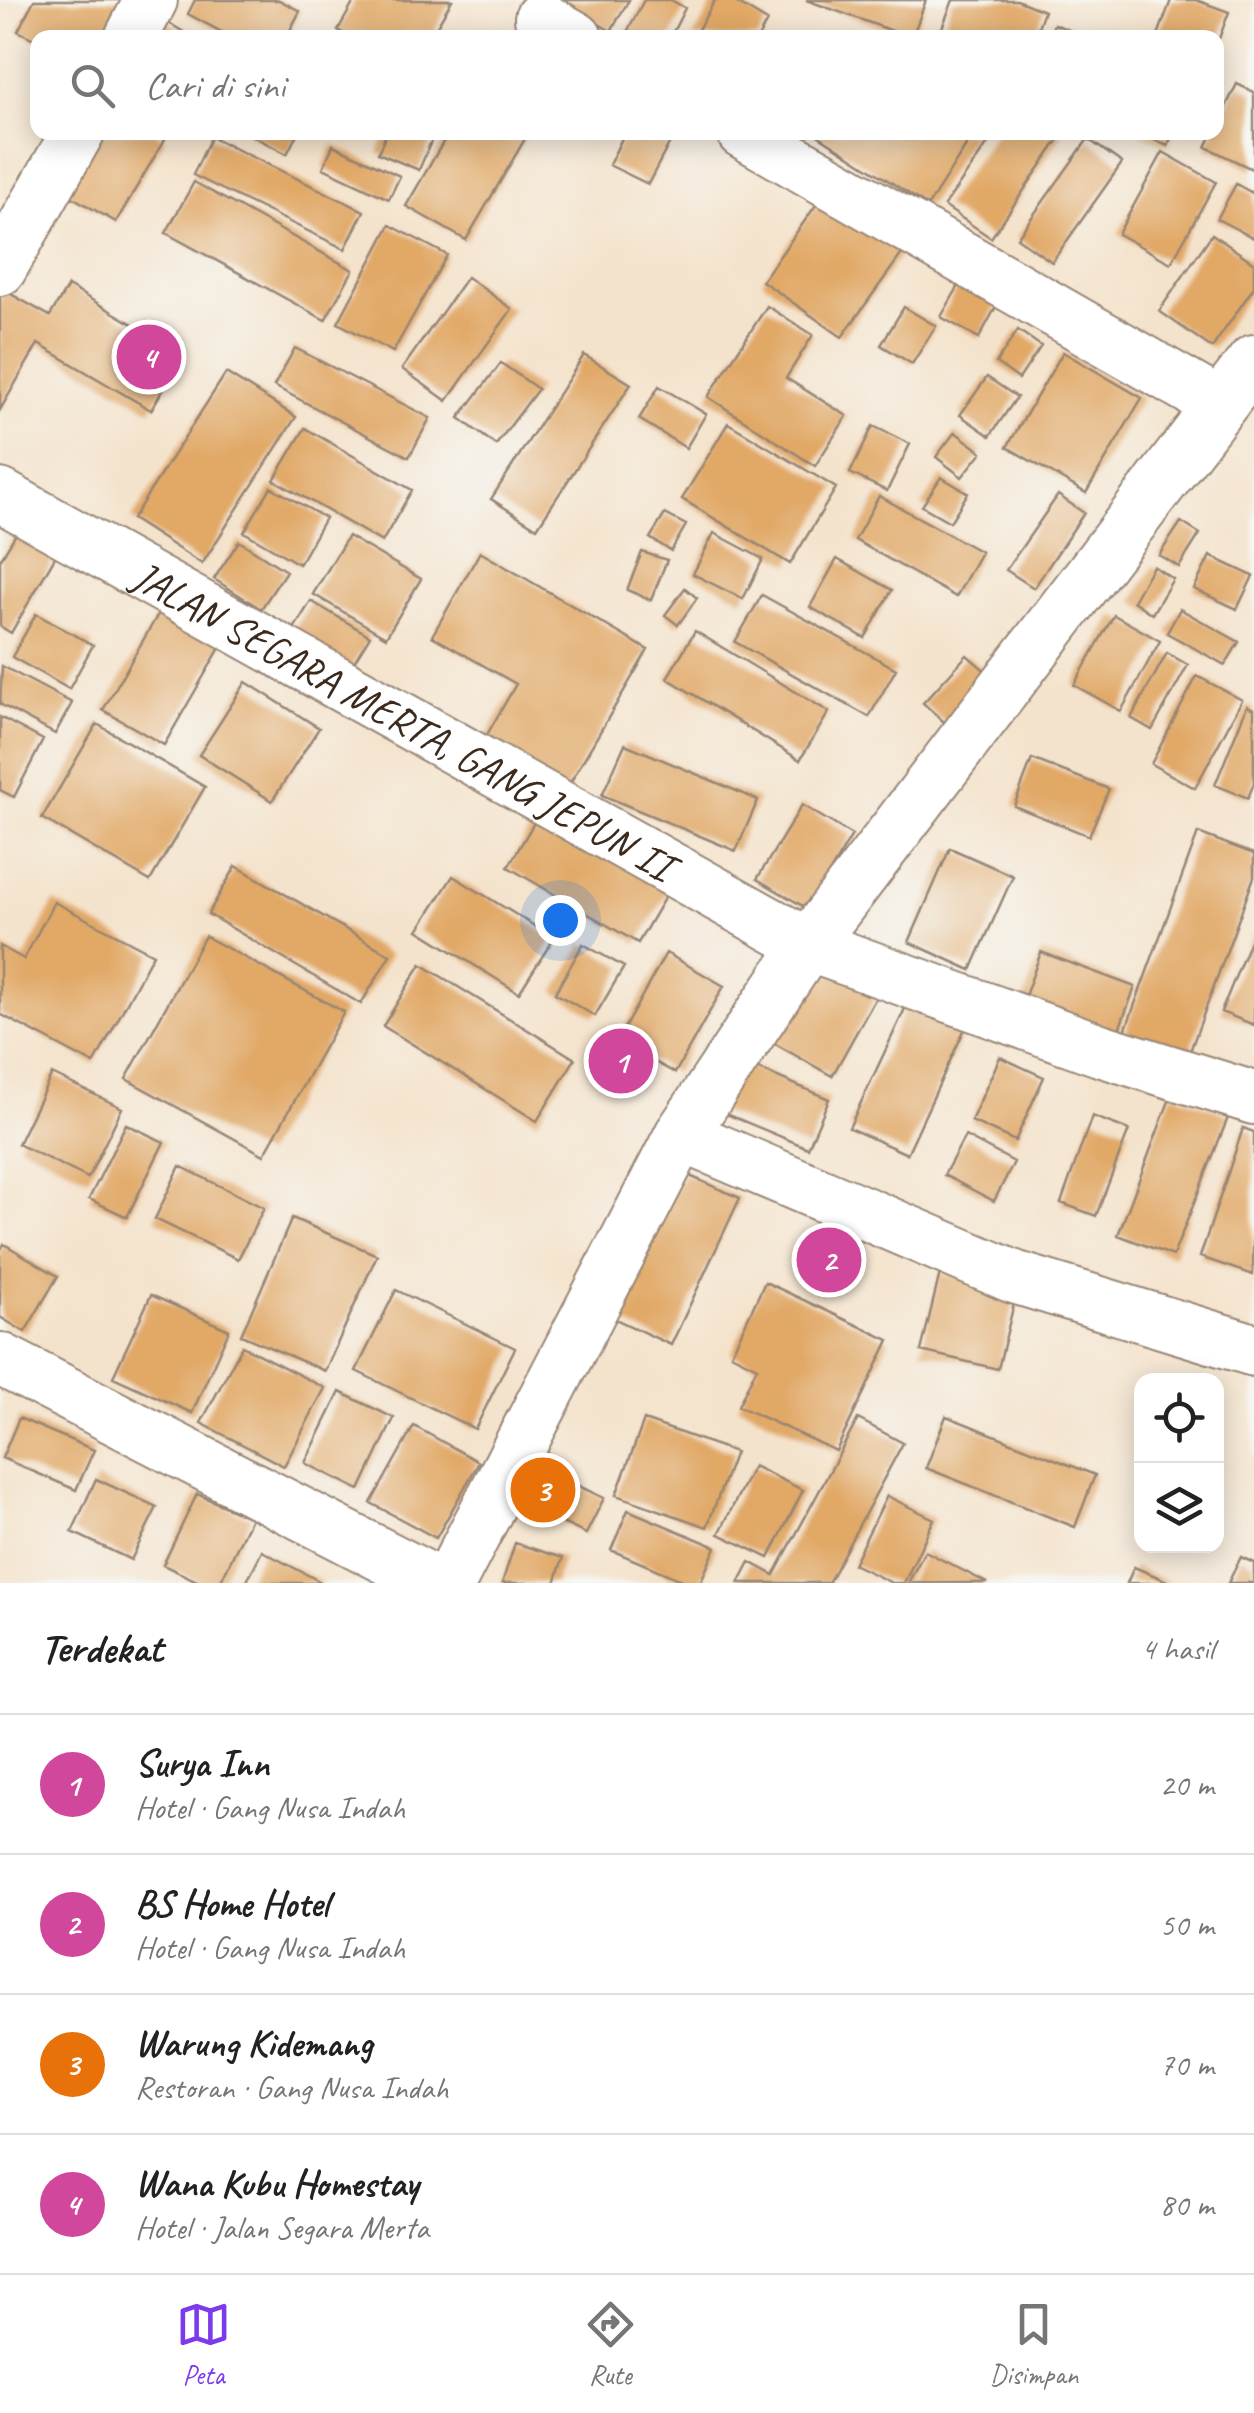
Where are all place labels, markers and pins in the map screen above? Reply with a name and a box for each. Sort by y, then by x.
pin: 4 [116,320,182,394]
pin: 1 [588,1024,654,1098]
pin: 2 [796,1222,862,1298]
pin: 3 [510,1452,576,1528]

